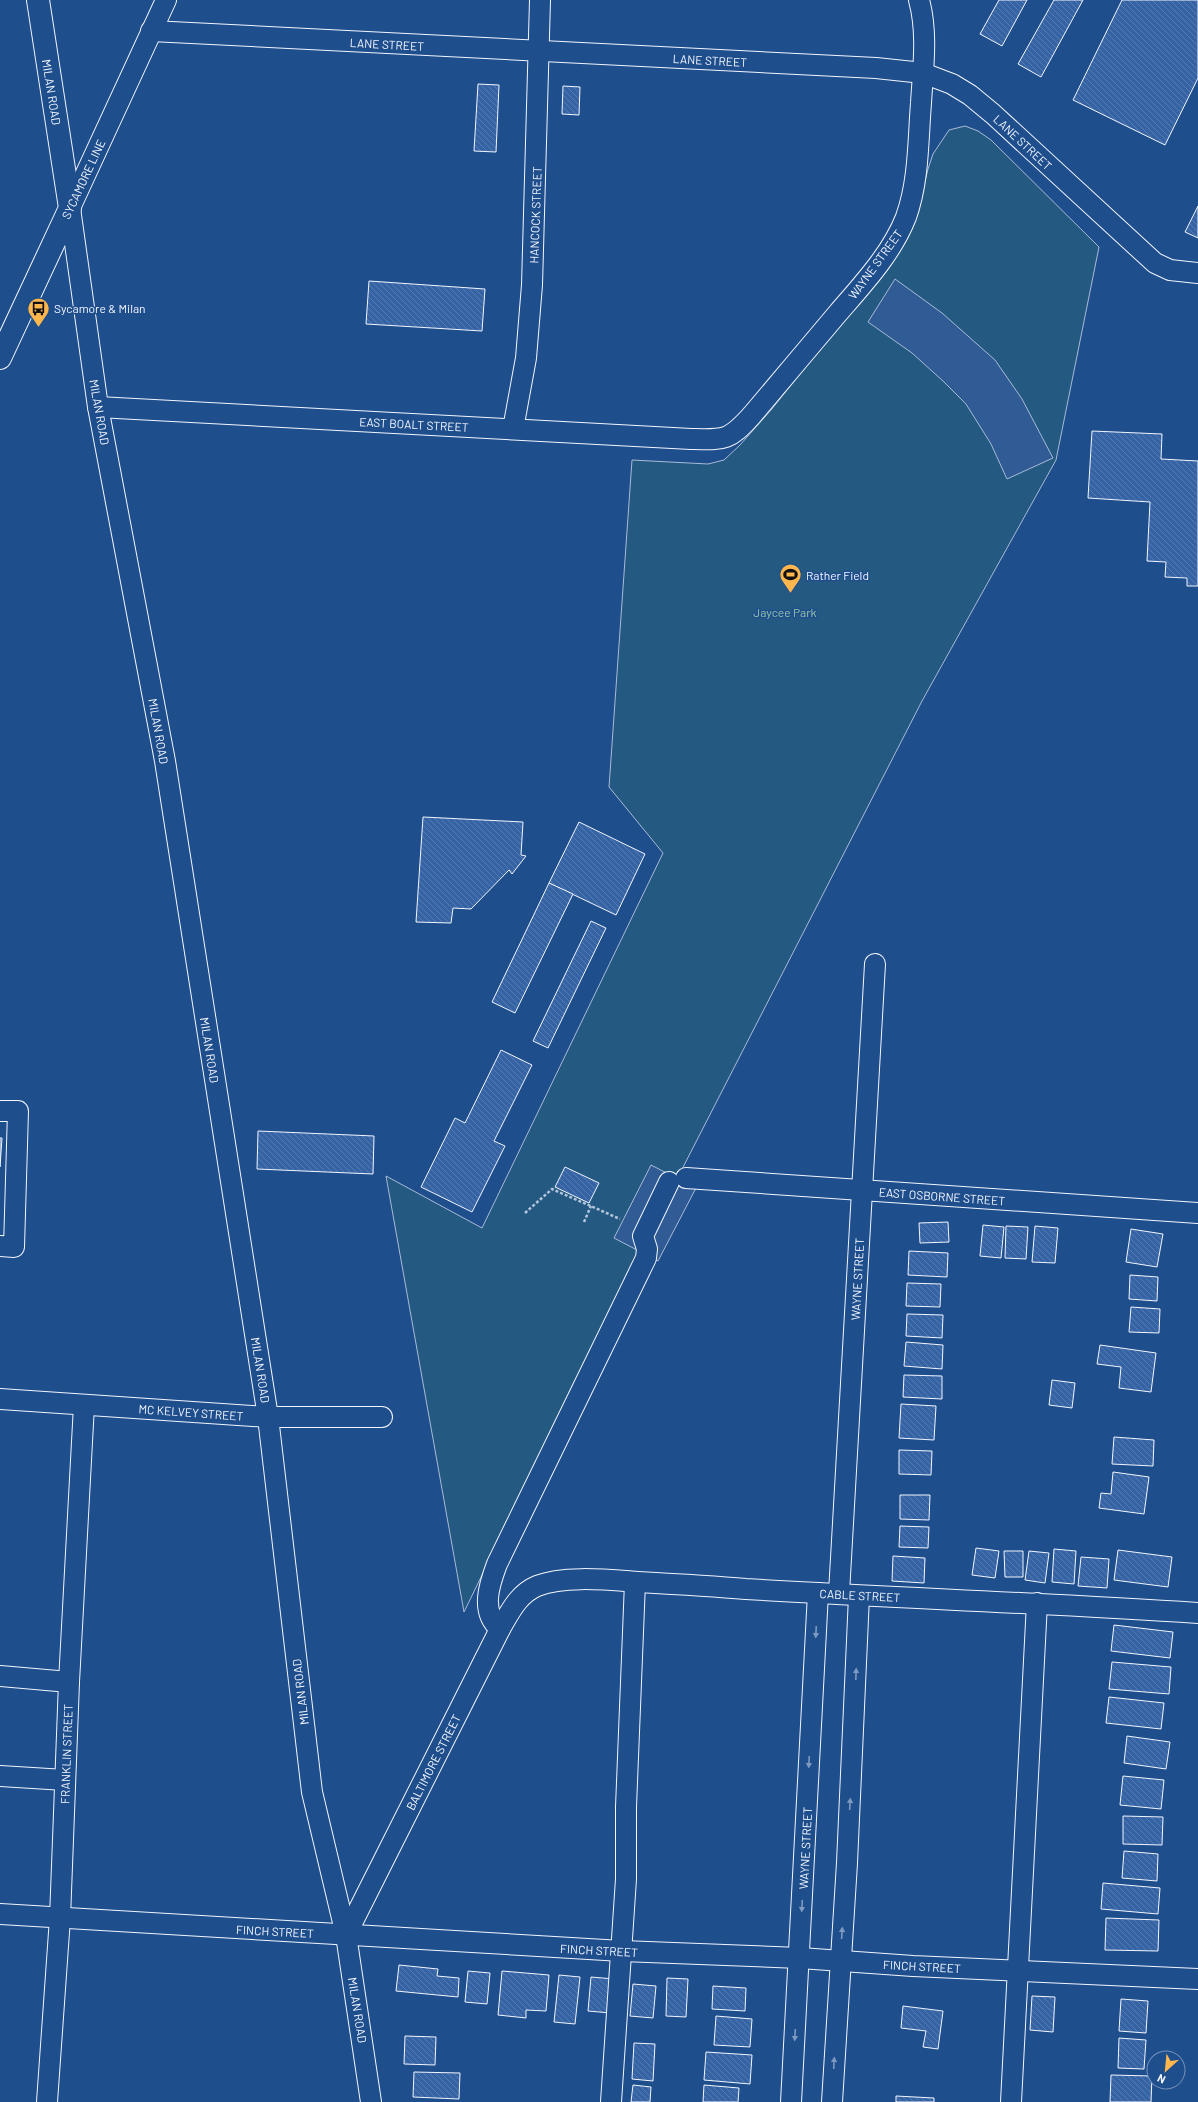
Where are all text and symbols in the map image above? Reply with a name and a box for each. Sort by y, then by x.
street label: LANE STREET [349,35,425,53]
street label: LANE STREET [672,51,748,69]
street label: MILAN ROAD [40,58,64,126]
street label: LANE STREET [991,111,1055,173]
street label: SYCAMORE LINE [58,137,108,221]
street label: HANCOCK STREET [526,166,544,264]
street label: WAYNE STREET [845,226,905,301]
bus stop icon: Sycamore & Milan [26,295,52,328]
place label: Sycamore & Milan [54,301,146,315]
street label: MILAN ROAD [87,378,113,446]
street label: EAST BOALT STREET [359,414,469,434]
sports icon: Rather Field [778,562,804,595]
place label: Rather Field [806,568,869,582]
park label: Jaycee Park [753,605,817,619]
street label: MILAN ROAD [146,697,172,765]
street label: MILAN ROAD [198,1016,222,1084]
street label: EAST OSBORNE STREET [878,1185,1006,1207]
street label: WAYNE STREET [848,1237,866,1320]
street label: MILAN ROAD [249,1336,273,1404]
street label: MC KELVEY STREET [138,1401,244,1423]
street label: CABLE STREET [819,1586,901,1604]
one-way arrow [813,1626,819,1639]
street label: MILAN ROAD [289,1658,311,1726]
one-way arrow [853,1667,859,1680]
street label: FRANKLIN STREET [57,1704,75,1804]
street label: BALTIMORE STREET [403,1712,463,1812]
one-way arrow [806,1756,813,1768]
one-way arrow [846,1798,853,1810]
street label: WAYNE STREET [796,1806,814,1889]
one-way arrow [799,1900,805,1913]
street label: FINCH STREET [236,1922,314,1940]
one-way arrow [838,1927,845,1939]
street label: FINCH STREET [560,1941,638,1959]
street label: FINCH STREET [883,1957,961,1975]
street label: MILAN ROAD [346,1976,370,2044]
one-way arrow [792,2029,798,2042]
north arrow [1146,2050,1186,2090]
one-way arrow [831,2056,837,2069]
text: N [1155,2072,1167,2087]

